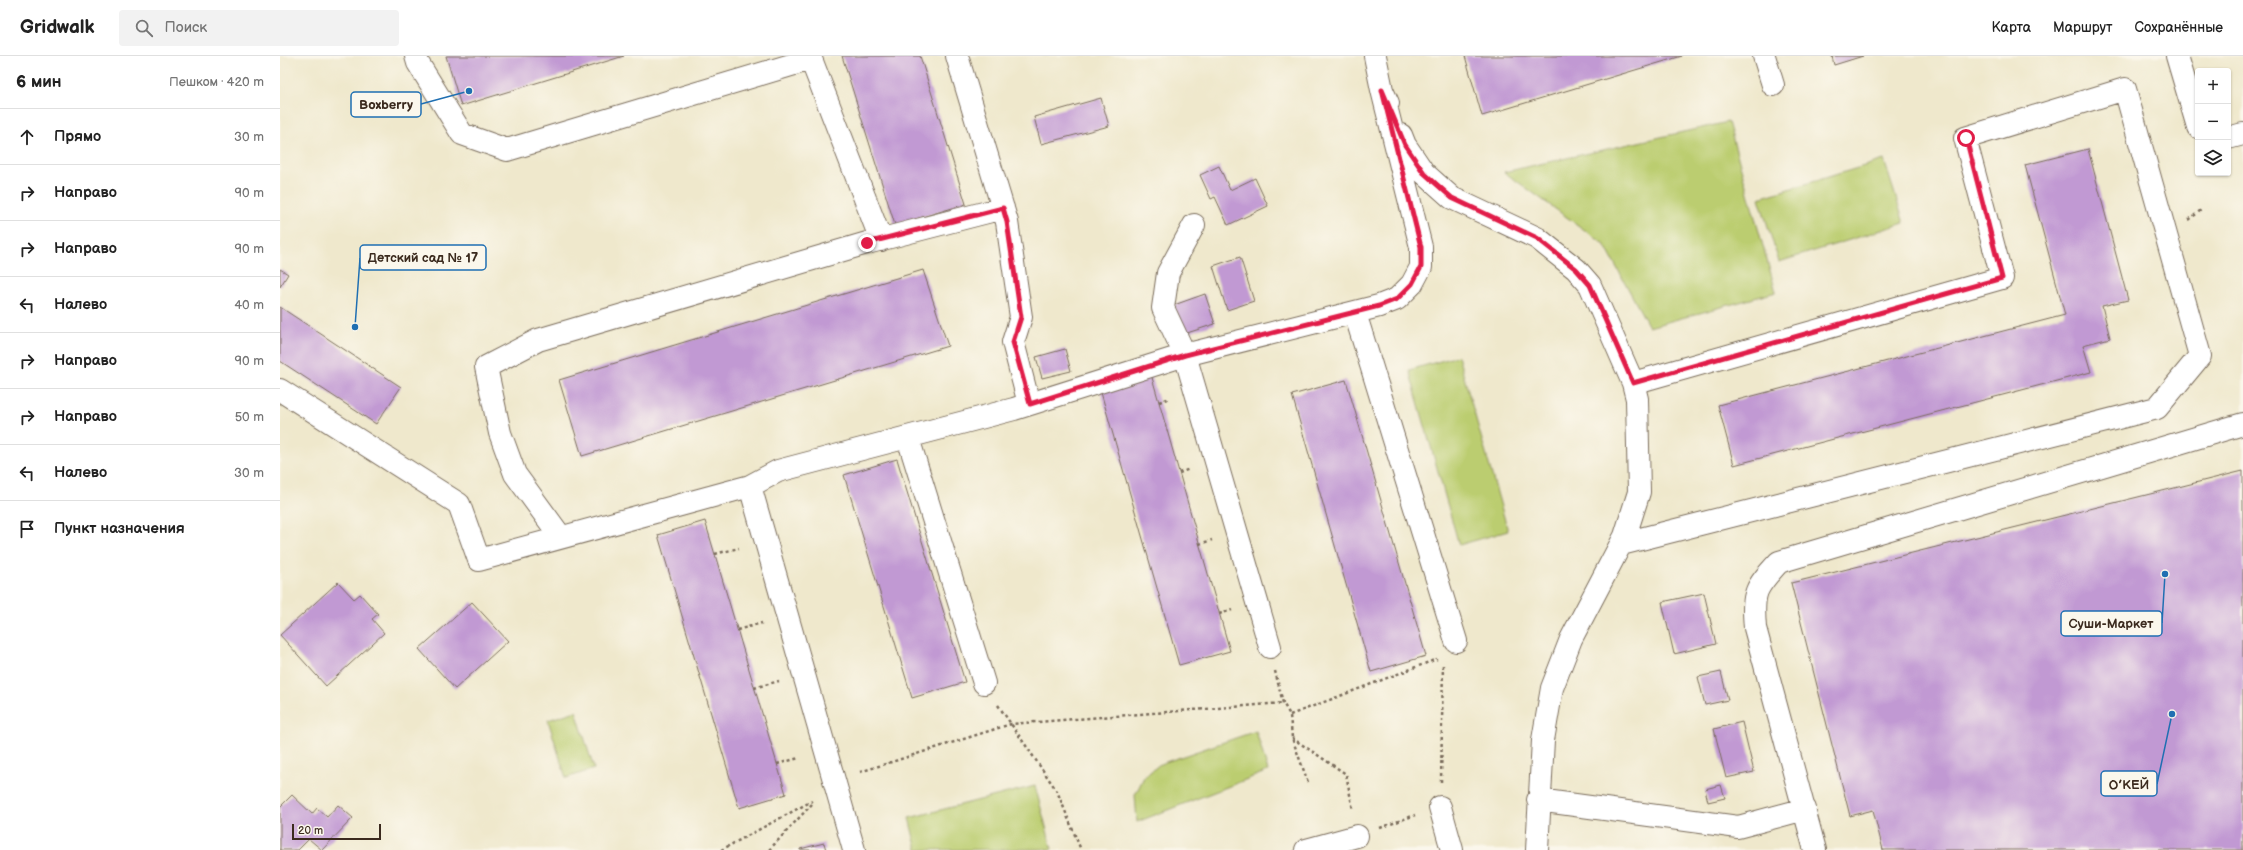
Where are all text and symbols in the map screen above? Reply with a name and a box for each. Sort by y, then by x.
search box [119,10,399,46]
text: Gridwalk [20,16,95,39]
icon: search [133,17,155,39]
text: Поиск [165,18,207,37]
text: Карта [1992,19,2031,36]
text: Маршрут [2053,19,2113,36]
text: Сохранённые [2135,19,2223,36]
map controls [2195,68,2231,176]
button: + [2195,68,2231,104]
text: 6 мин [16,72,62,92]
text: Пешком · 420 m [169,74,264,90]
callout: Boxberry [351,92,421,117]
text: Boxberry [359,97,413,113]
button: − [2195,104,2231,140]
icon: ahead [16,126,38,148]
text: Прямо [54,127,101,146]
text: 30 m [234,129,264,145]
route start [1957,129,1975,147]
button: layers [2195,140,2231,176]
icon: right [16,182,38,204]
text: Направо [54,183,117,202]
text: 90 m [235,185,264,201]
route end [858,234,876,252]
icon: right [16,238,38,260]
text: Направо [54,239,117,258]
text: 90 m [235,241,264,257]
callout: Детский сад № 17 [360,245,486,270]
text: Детский сад № 17 [368,250,478,266]
icon: left [16,294,38,316]
text: Налево [54,295,107,314]
text: 40 m [234,297,264,313]
icon: right [16,350,38,372]
text: Направо [54,351,117,370]
text: 90 m [235,353,264,369]
icon: right [16,406,38,428]
text: Направо [54,407,117,426]
text: 50 m [235,409,264,425]
icon: left [16,462,38,484]
text: Налево [54,463,107,482]
text: 30 m [234,465,264,481]
icon: arrive [16,518,38,540]
text: Пункт назначения [54,519,185,538]
callout: Суши-Маркет [2061,611,2162,636]
text: Суши-Маркет [2069,616,2154,632]
callout: О’КЕЙ [2101,771,2157,796]
text: О’КЕЙ [2109,776,2149,793]
scale bar [292,822,381,841]
text: 20 m [298,824,323,837]

